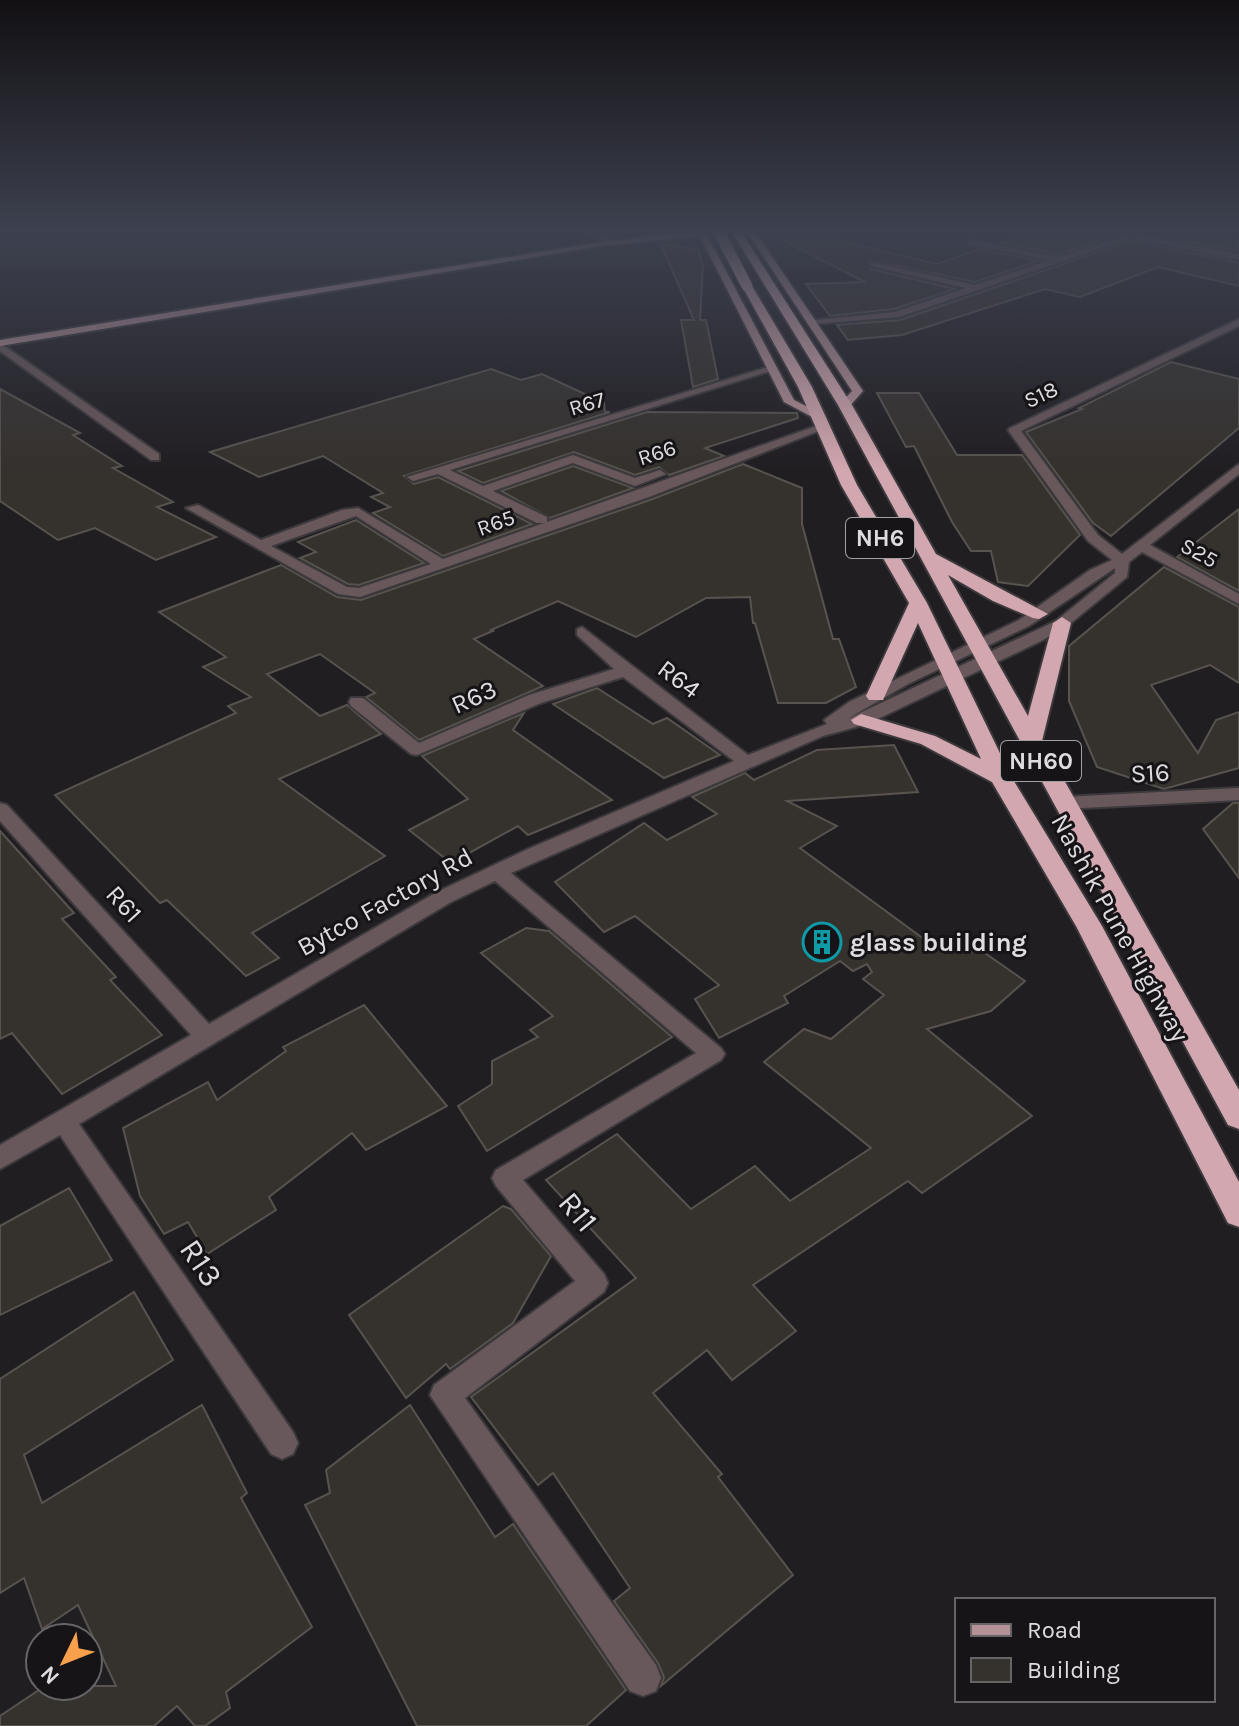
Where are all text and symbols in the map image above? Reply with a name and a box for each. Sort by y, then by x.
street label: S18 [1020,376,1062,414]
street label: R67 [566,386,608,422]
street label: R66 [635,435,679,471]
street label: R65 [473,504,519,542]
road number: NH6 [846,518,914,558]
street label: S25 [1176,532,1222,574]
street label: R64 [652,653,706,705]
street label: R63 [447,673,501,721]
road number: NH60 [1001,741,1081,781]
street label: S16 [1130,756,1170,790]
street label: Nashik Pune Highway [1044,808,1196,1048]
street label: Bytco Factory Rd [292,841,478,963]
street label: R61 [99,879,149,929]
building icon: glass building [801,921,843,963]
place label: glass building [850,927,1027,958]
street label: R11 [551,1184,605,1240]
street label: R13 [172,1232,230,1294]
legend [955,1598,1215,1702]
text: Road [1027,1616,1082,1644]
north arrow [24,1622,104,1702]
text: Building [1027,1656,1120,1684]
text: N [35,1660,65,1690]

